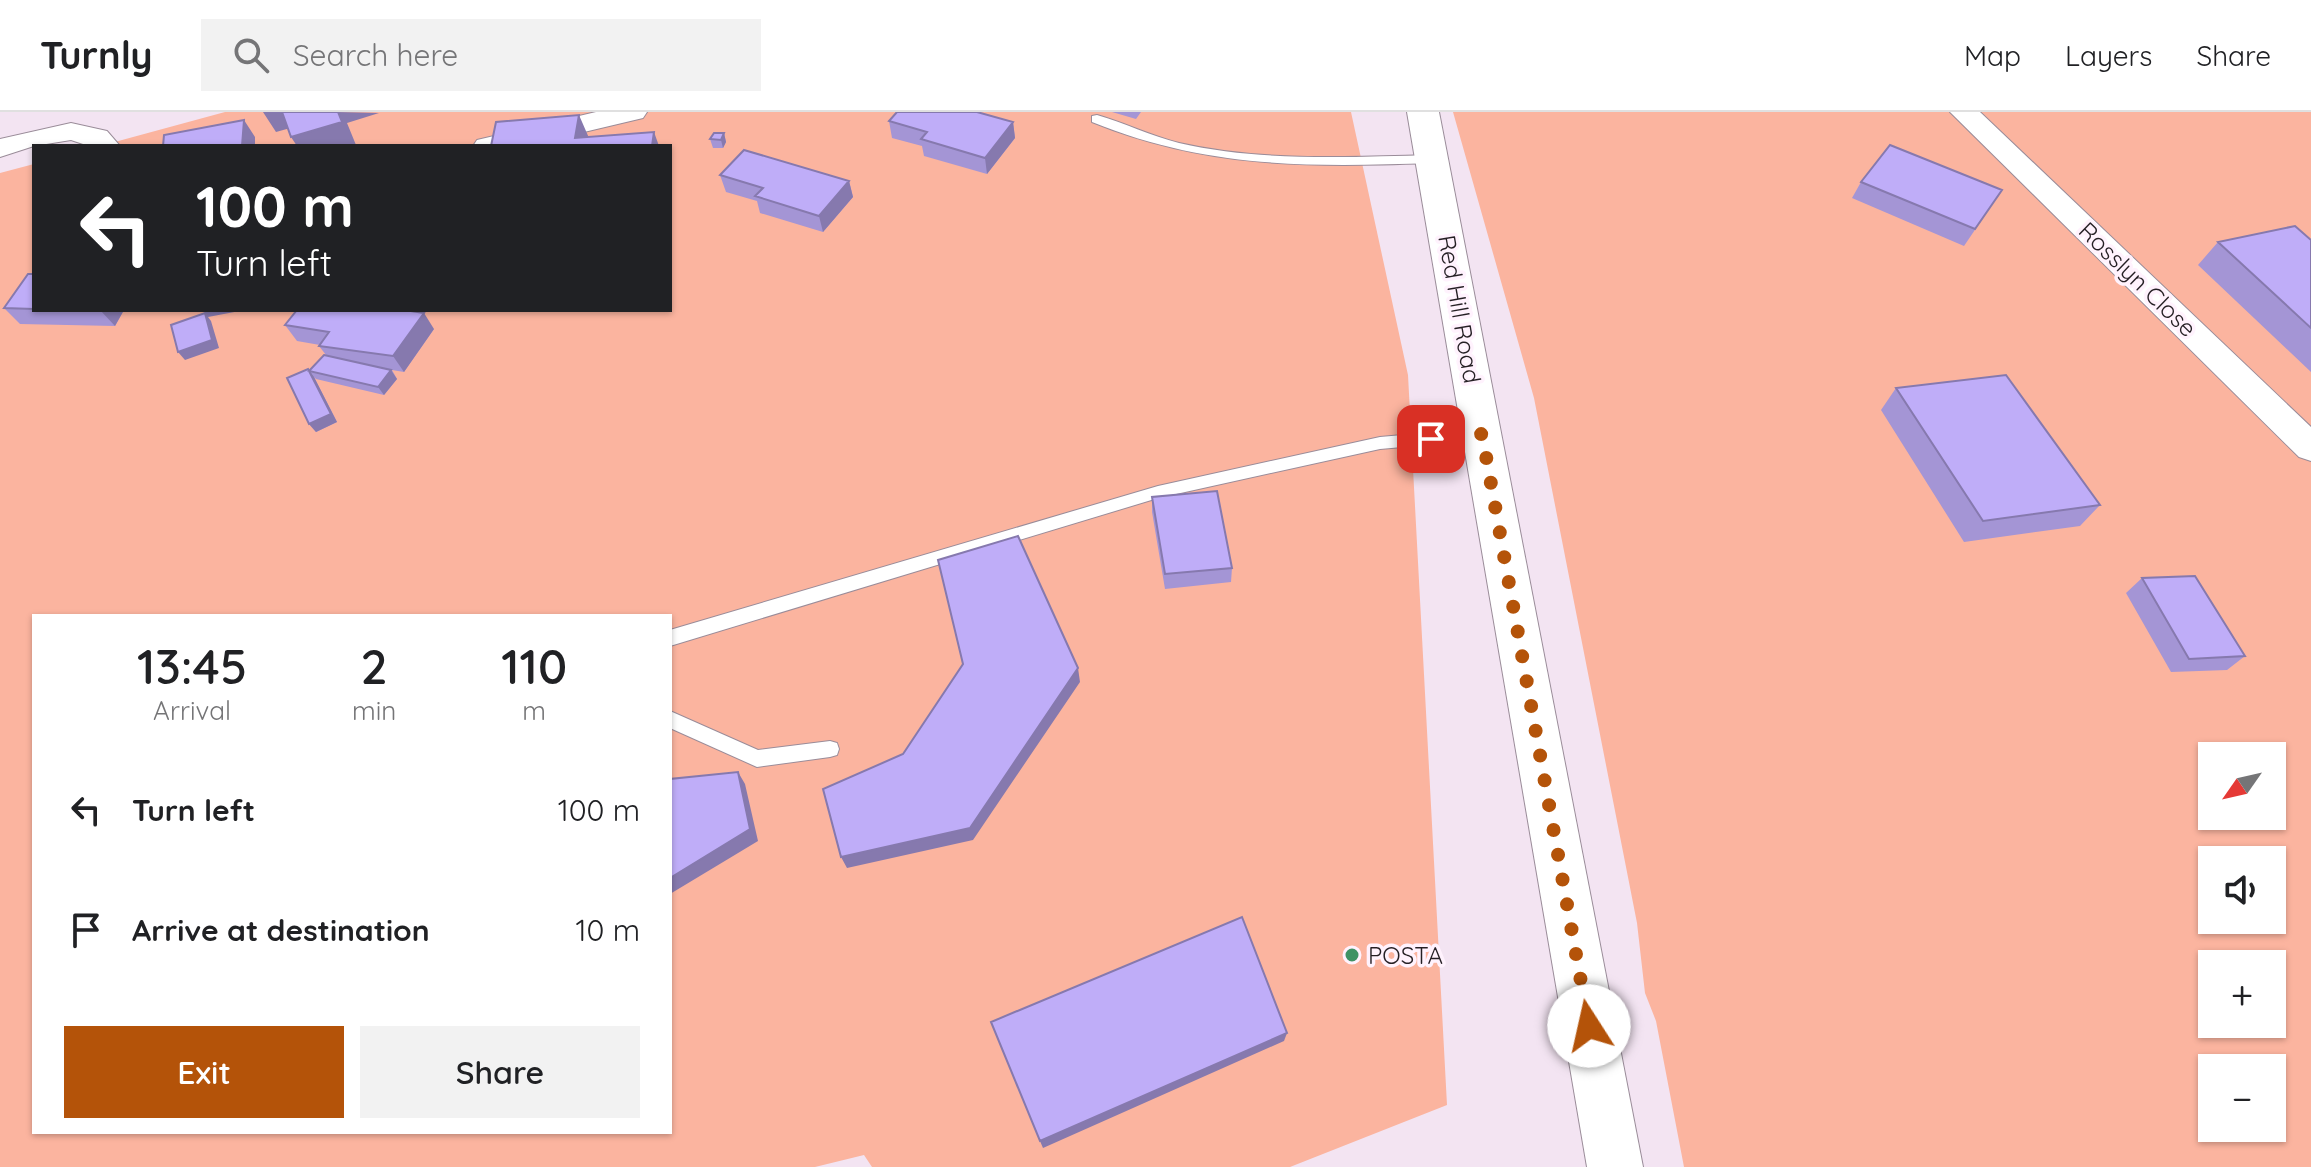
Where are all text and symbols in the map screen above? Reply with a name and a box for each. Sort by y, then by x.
search box [201,19,761,91]
text: Turnly [40,31,153,79]
icon: search [229,33,273,77]
text: Search here [293,36,458,74]
text: Map [1964,38,2021,73]
text: Layers [2065,38,2152,73]
text: Share [2196,38,2271,73]
text: 100 m [196,171,354,241]
icon: left [64,176,168,280]
street label: Rosslyn Close [2073,215,2203,343]
street label: Red Hill Road [1432,232,1488,386]
text: Turn left [196,240,332,285]
pin [1397,405,1465,473]
icon: arrive [1409,417,1453,461]
text: 13:45 [137,636,247,696]
text: 2 [361,636,388,696]
text: 110 [501,636,567,696]
text: Arrival [153,694,231,727]
text: min [352,694,396,727]
text: m [522,694,546,727]
north arrow [2198,742,2286,830]
map controls [2198,742,2286,1142]
icon: left [64,788,108,832]
text: Turn left [132,791,255,829]
text: 100 m [558,791,640,829]
button: sound [2198,846,2286,934]
icon: arrive [64,908,108,952]
text: Arrive at destination [132,911,430,949]
text: 10 m [576,911,640,949]
place label: POSTA [1368,940,1443,970]
marker: POSTA [1343,946,1361,964]
button: + [2198,950,2286,1038]
position arrow [1547,984,1631,1068]
button: Exit [64,1026,344,1118]
button: Share [360,1026,640,1118]
button: − [2198,1054,2286,1142]

